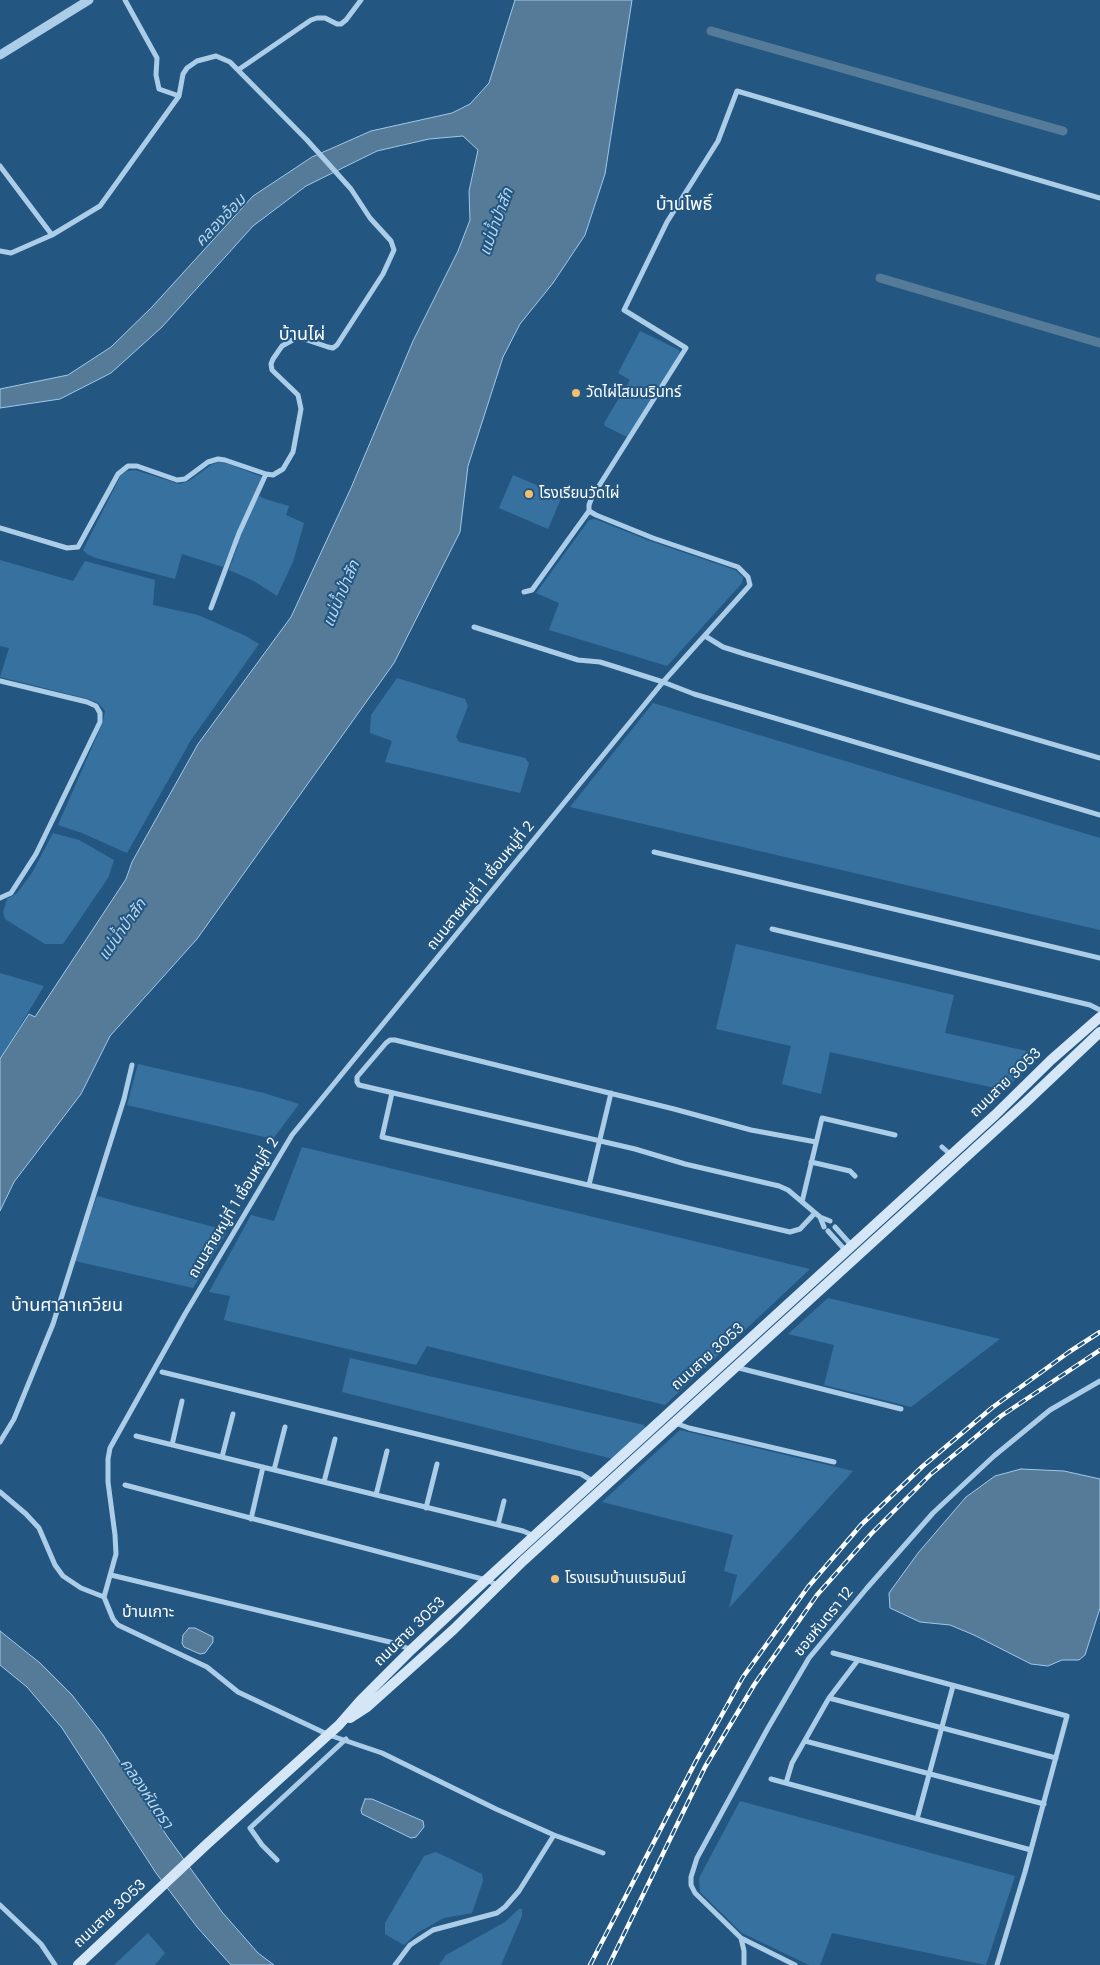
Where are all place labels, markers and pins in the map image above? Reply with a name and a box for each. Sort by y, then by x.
place label: วัดไผ่โสมนรินทร์ [586,384,681,402]
marker: วัดไผ่โสมนรินทร์ [570,387,582,399]
place label: โรงเรียนวัดไผ่ [539,485,619,503]
marker: โรงเรียนวัดไผ่ [523,488,535,500]
place label: โรงแรมบ้านแรมอินน์ [565,1570,686,1588]
marker: โรงแรมบ้านแรมอินน์ [549,1573,561,1585]

